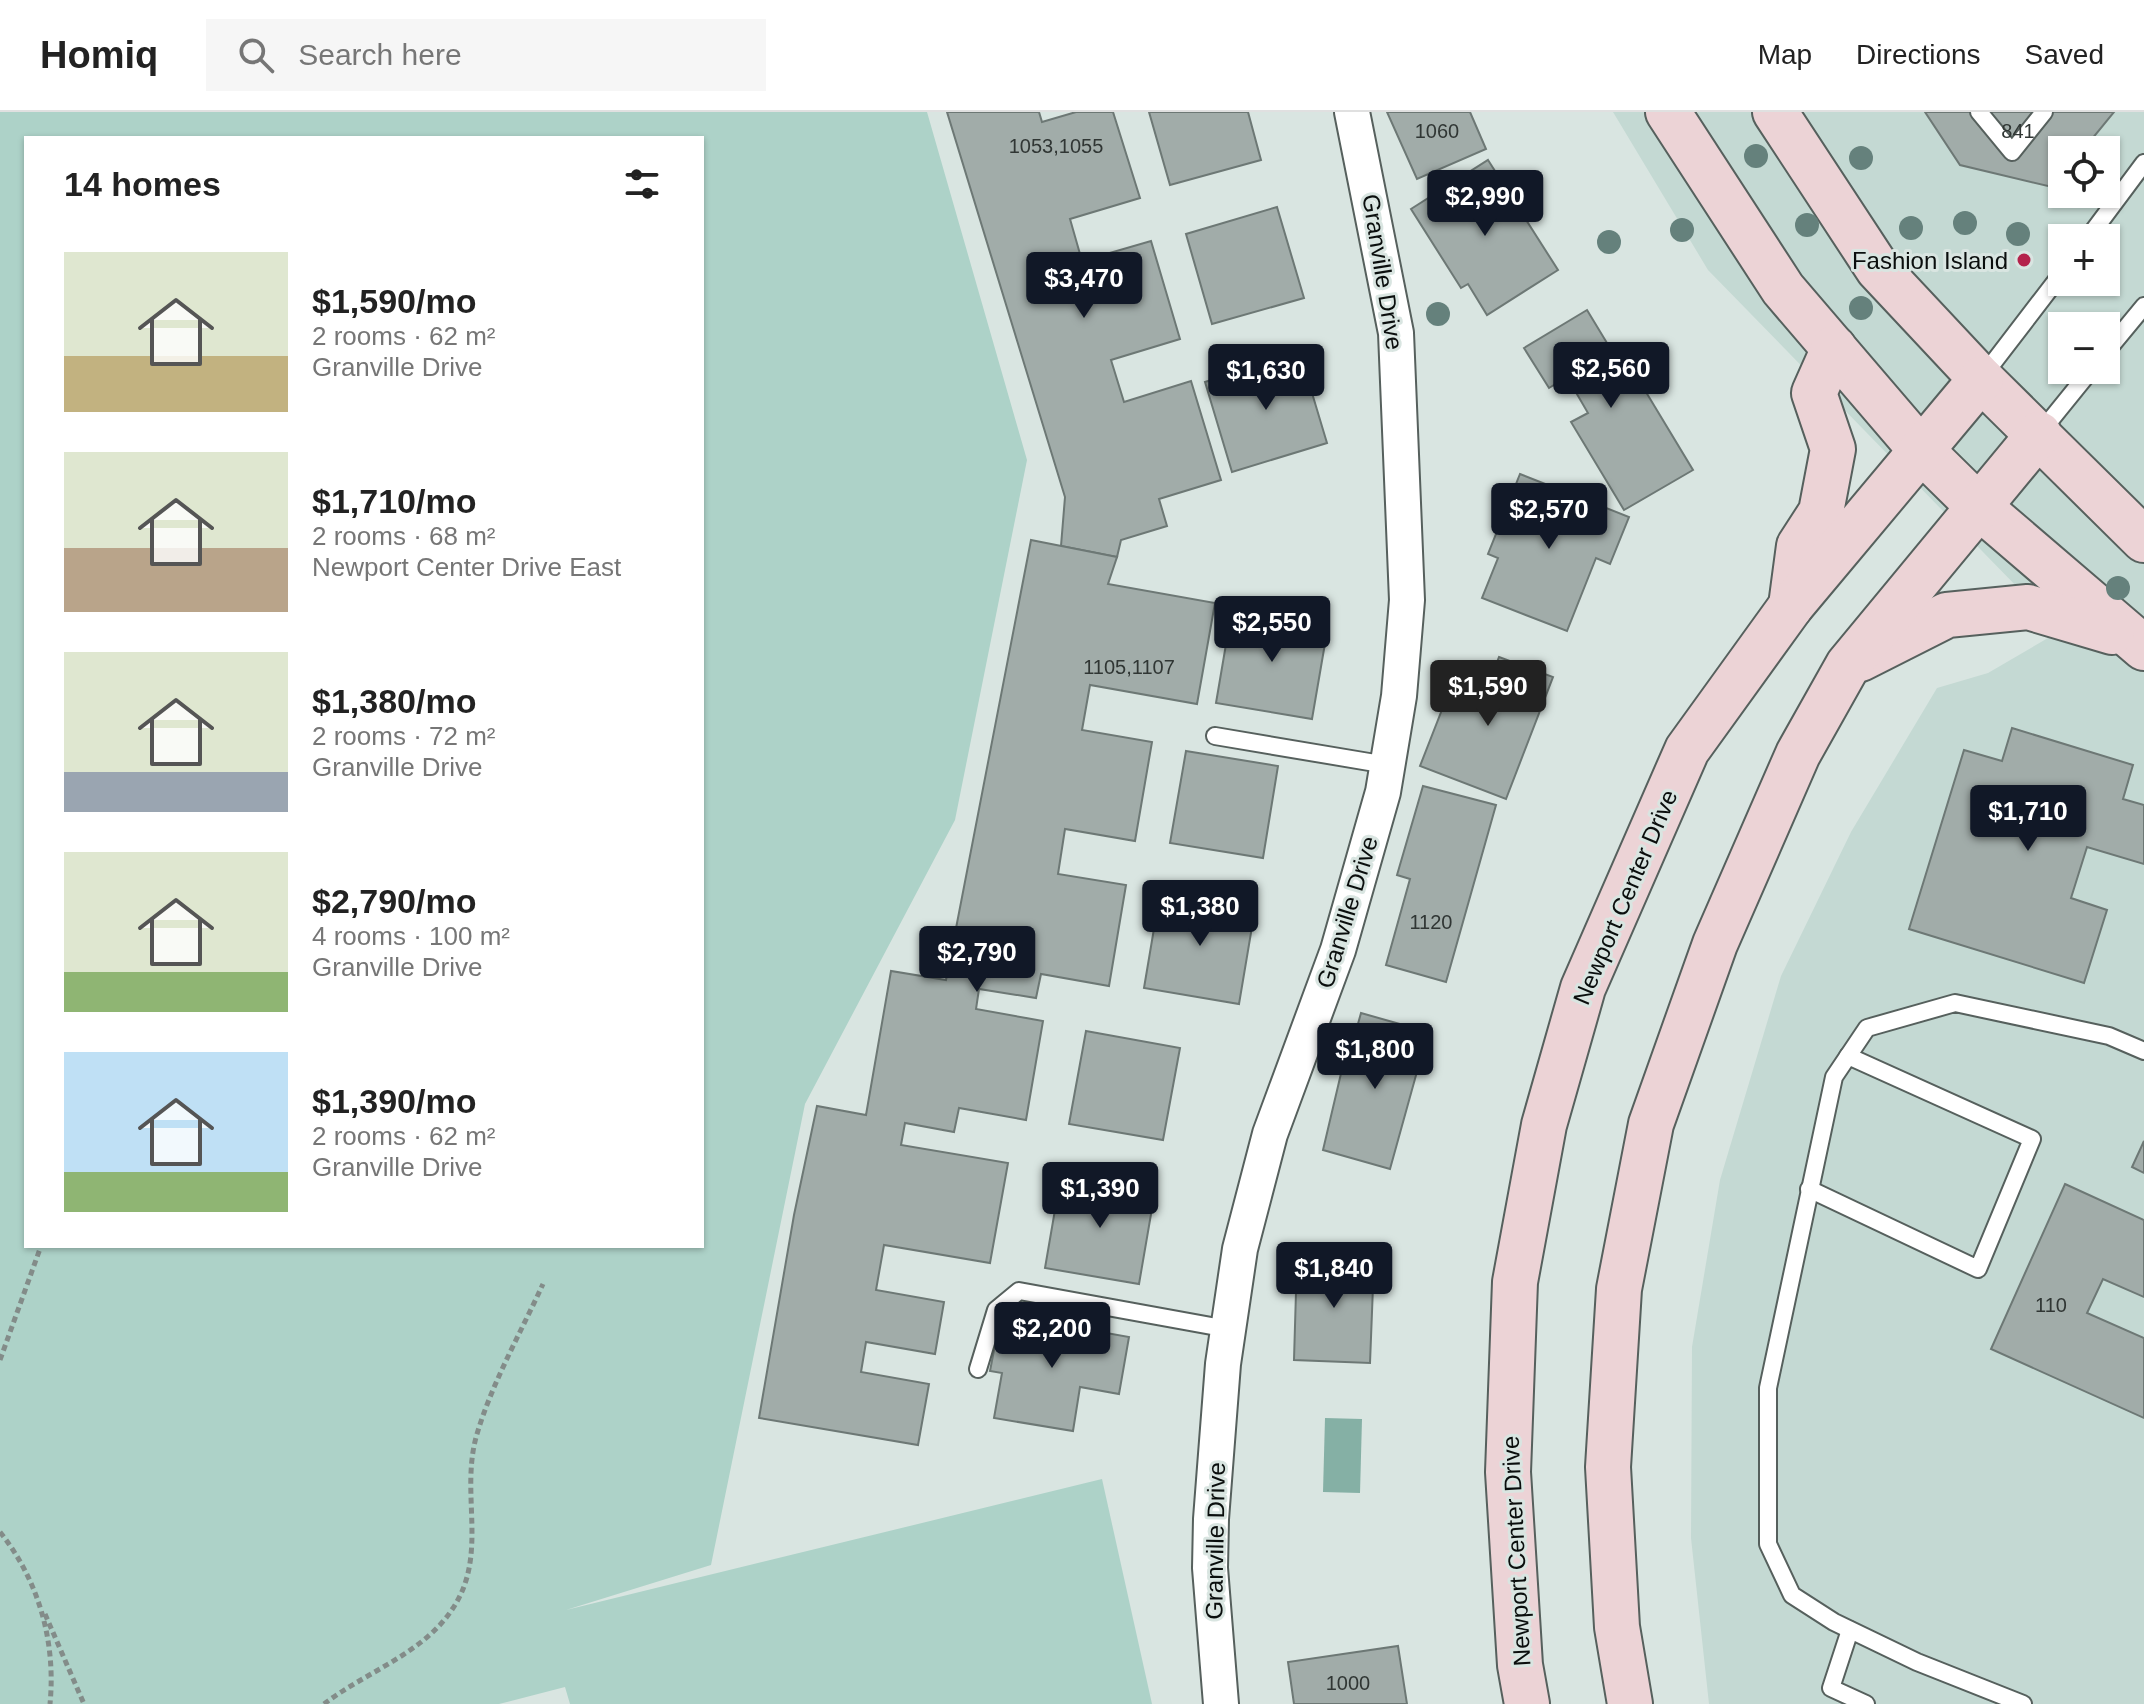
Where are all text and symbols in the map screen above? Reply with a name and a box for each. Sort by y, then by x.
search box [206,19,766,91]
icon: search [234,33,278,77]
text: Homiq [40,34,158,76]
text: Search here [298,38,462,71]
text: Map [1758,39,1812,70]
text: Directions [1856,39,1981,70]
text: Saved [2025,39,2104,70]
house number: 1060 [1415,120,1459,142]
house number: 841 [2001,120,2035,142]
house number: 1053,1055 [1009,135,1103,157]
map controls [2048,136,2120,384]
button: locate [2048,136,2120,208]
icon: filters [620,162,664,206]
text: 14 homes [64,165,221,203]
pin: $2,990 [1420,170,1550,238]
text: $2,990 [1445,181,1525,211]
street label: Granville Drive [1357,192,1409,352]
button: + [2048,224,2120,296]
place label: Fashion Island [1852,247,2008,274]
marker: Fashion Island [2015,251,2033,269]
pin: $3,470 [1019,252,1149,320]
text: $3,470 [1044,263,1124,293]
text: $1,590/mo [312,282,476,320]
icon: home [128,284,224,380]
button: − [2048,312,2120,384]
text: 2 rooms · 62 m² [312,321,496,351]
pin: $2,560 [1546,342,1676,410]
pin: $1,630 [1201,344,1331,412]
text: Granville Drive [312,352,483,382]
text: $2,560 [1571,353,1651,383]
text: $1,630 [1226,355,1306,385]
text: $1,710/mo [312,482,476,520]
pin: $2,570 [1484,483,1614,551]
icon: home [128,484,224,580]
text: $2,570 [1509,494,1589,524]
text: 2 rooms · 68 m² [312,521,496,551]
text: Newport Center Drive East [312,552,621,582]
pin: $2,550 [1207,596,1337,664]
text: $2,550 [1232,607,1312,637]
house number: 1105,1107 [1083,656,1175,678]
pin: $1,590 [1423,660,1553,728]
text: $1,590 [1448,671,1528,701]
text: $1,380/mo [312,682,476,720]
icon: home [128,684,224,780]
text: 2 rooms · 72 m² [312,721,496,751]
text: Granville Drive [312,752,483,782]
pin: $1,710 [1963,785,2093,853]
street label: Newport Center Drive [1567,786,1683,1008]
text: $1,710 [1988,796,2068,826]
street label: Granville Drive [1311,833,1383,991]
pin: $1,380 [1135,880,1265,948]
text: $2,790/mo [312,882,476,920]
icon: home [128,884,224,980]
text: $1,380 [1160,891,1240,921]
house number: 1120 [1409,911,1453,933]
text: 4 rooms · 100 m² [312,921,510,951]
pin: $2,790 [912,926,1042,994]
text: $2,790 [937,937,1017,967]
text: Granville Drive [312,952,483,982]
pin: $1,800 [1310,1023,1440,1091]
text: $1,800 [1335,1034,1415,1064]
text: $1,390/mo [312,1082,476,1120]
icon: home [128,1084,224,1180]
text: 2 rooms · 62 m² [312,1121,496,1151]
text: Granville Drive [312,1152,483,1182]
pin: $1,390 [1035,1162,1165,1230]
text: $1,390 [1060,1173,1140,1203]
pin: $1,840 [1269,1242,1399,1310]
text: $1,840 [1294,1253,1374,1283]
house number: 110 [2035,1294,2067,1316]
pin: $2,200 [987,1302,1117,1370]
text: $2,200 [1012,1313,1092,1343]
street label: Newport Center Drive [1496,1435,1536,1667]
street label: Granville Drive [1200,1462,1230,1620]
house number: 1000 [1326,1672,1370,1694]

